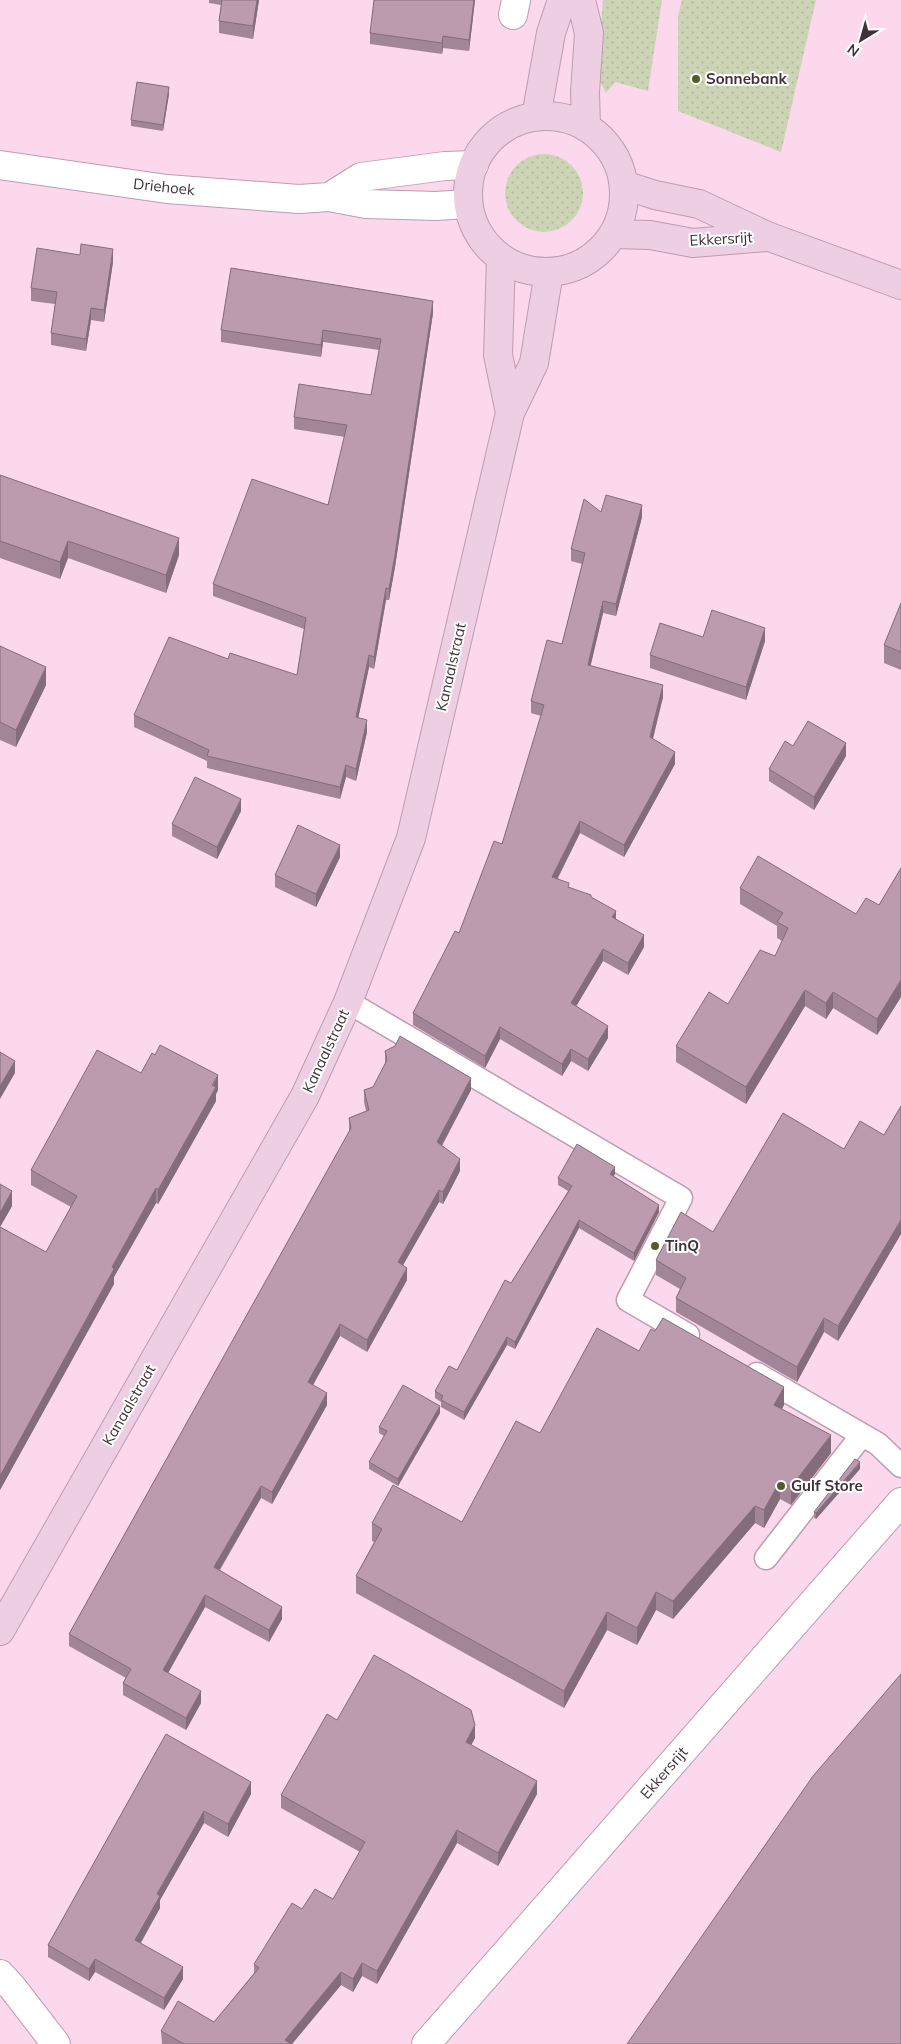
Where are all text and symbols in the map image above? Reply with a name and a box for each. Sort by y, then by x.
north arrow [836,15,886,65]
text: N [844,40,863,61]
place label: Sonnebank [706,69,788,88]
marker: Sonnebank [690,73,702,85]
street label: Driehoek [132,174,196,199]
street label: Ekkersrijt [689,227,753,250]
street label: Kanaalstraat [431,621,470,713]
street label: Kanaalstraat [298,1006,353,1096]
place label: TinQ [665,1236,699,1255]
marker: TinQ [649,1240,661,1252]
street label: Kanaalstraat [98,1361,159,1449]
place label: Gulf Store [791,1476,863,1495]
marker: Gulf Store [775,1480,787,1492]
street label: Ekkersrijt [636,1743,691,1803]

